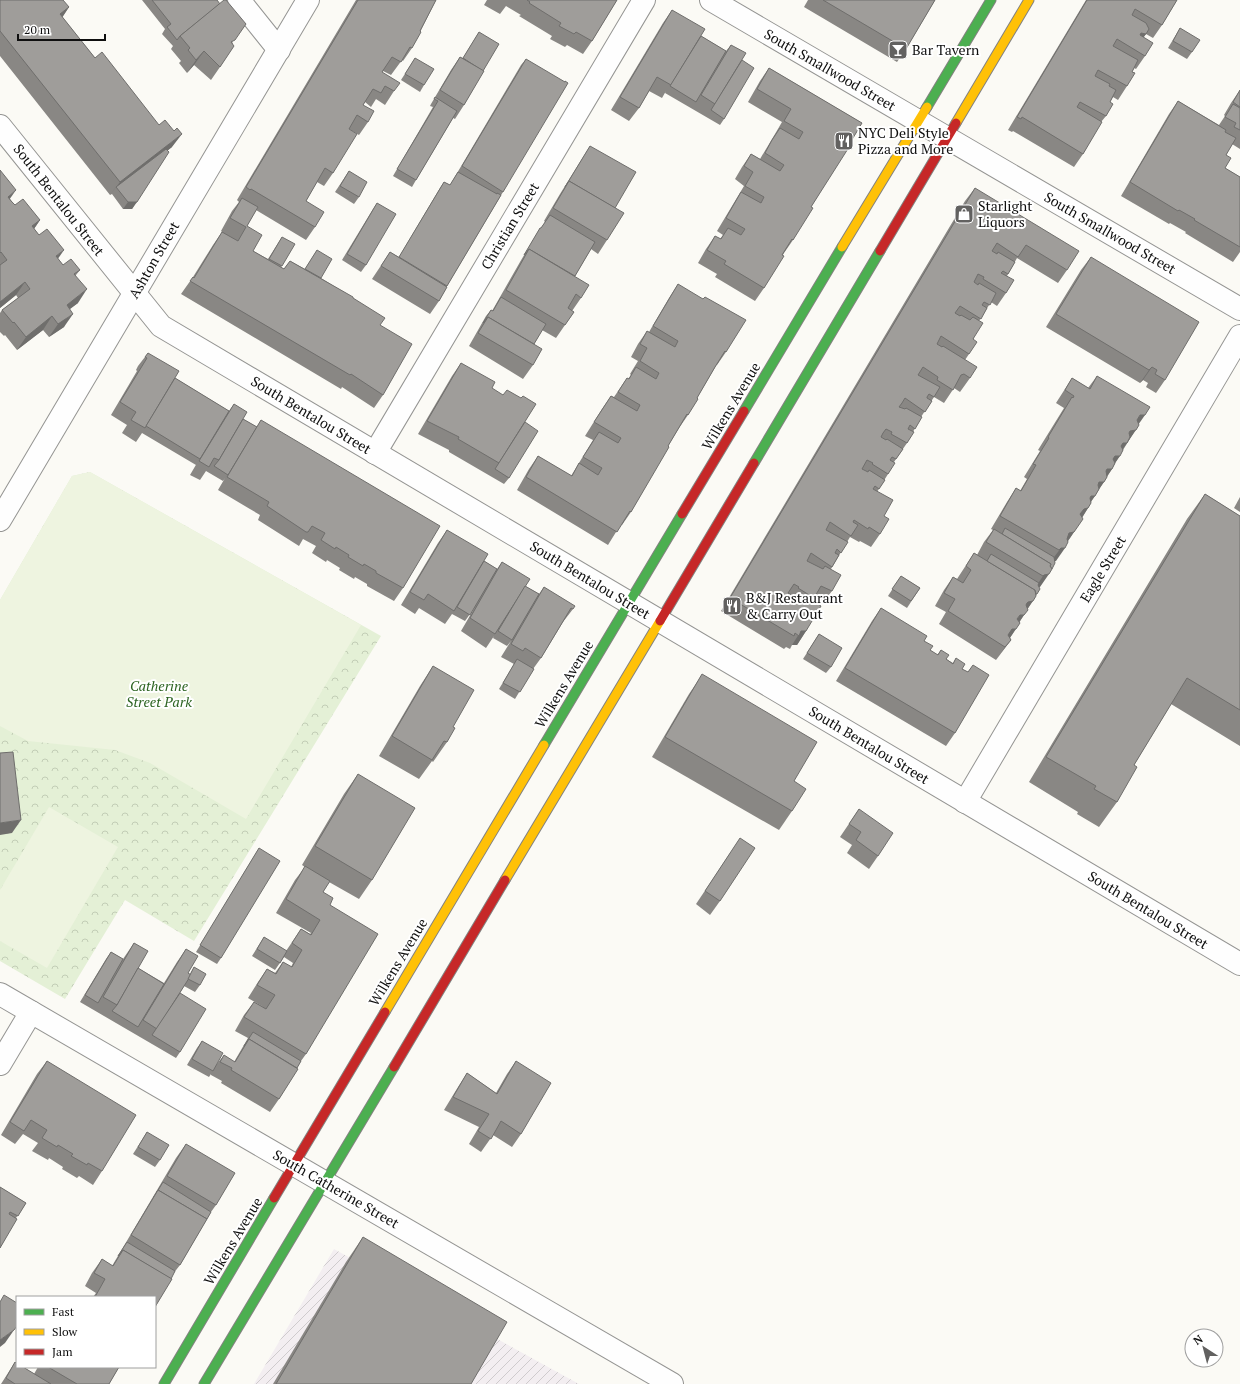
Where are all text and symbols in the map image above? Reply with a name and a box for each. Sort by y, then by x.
scale bar [18,16,105,42]
text: 20 m [24,22,51,37]
street label: South Smallwood Street [761,24,900,115]
bar icon: Bar Tavern [887,39,909,61]
place label: Bar Tavern [912,40,980,59]
place label: NYC Deli Style Pizza and More [858,123,953,158]
restaurant icon: NYC Deli Style Pizza and More [833,130,855,152]
street label: South Bentalou Street [10,140,110,260]
street label: Christian Street [476,178,543,273]
street label: South Smallwood Street [1041,187,1180,278]
place label: Starlight Liquors [978,196,1033,231]
shop icon: Starlight Liquors [953,203,975,225]
street label: Ashton Street [124,217,184,302]
street label: Wilkens Avenue [697,358,764,453]
street label: South Bentalou Street [248,371,376,458]
street label: Eagle Street [1075,531,1130,606]
street label: South Bentalou Street [527,536,655,623]
place label: B&J Restaurant & Carry Out [746,588,844,623]
restaurant icon: B&J Restaurant & Carry Out [721,595,743,617]
street label: Wilkens Avenue [530,636,597,731]
park label: Catherine Street Park [126,676,192,711]
street label: South Bentalou Street [806,701,934,788]
street label: South Bentalou Street [1085,866,1213,953]
street label: Wilkens Avenue [364,914,431,1009]
street label: South Catherine Street [270,1145,403,1233]
street label: Wilkens Avenue [199,1193,266,1288]
legend [16,1296,156,1368]
text: Fast [52,1304,75,1319]
text: Slow [52,1324,78,1339]
north arrow [1184,1328,1224,1368]
text: N [1191,1331,1206,1348]
text: Jam [52,1344,73,1359]

